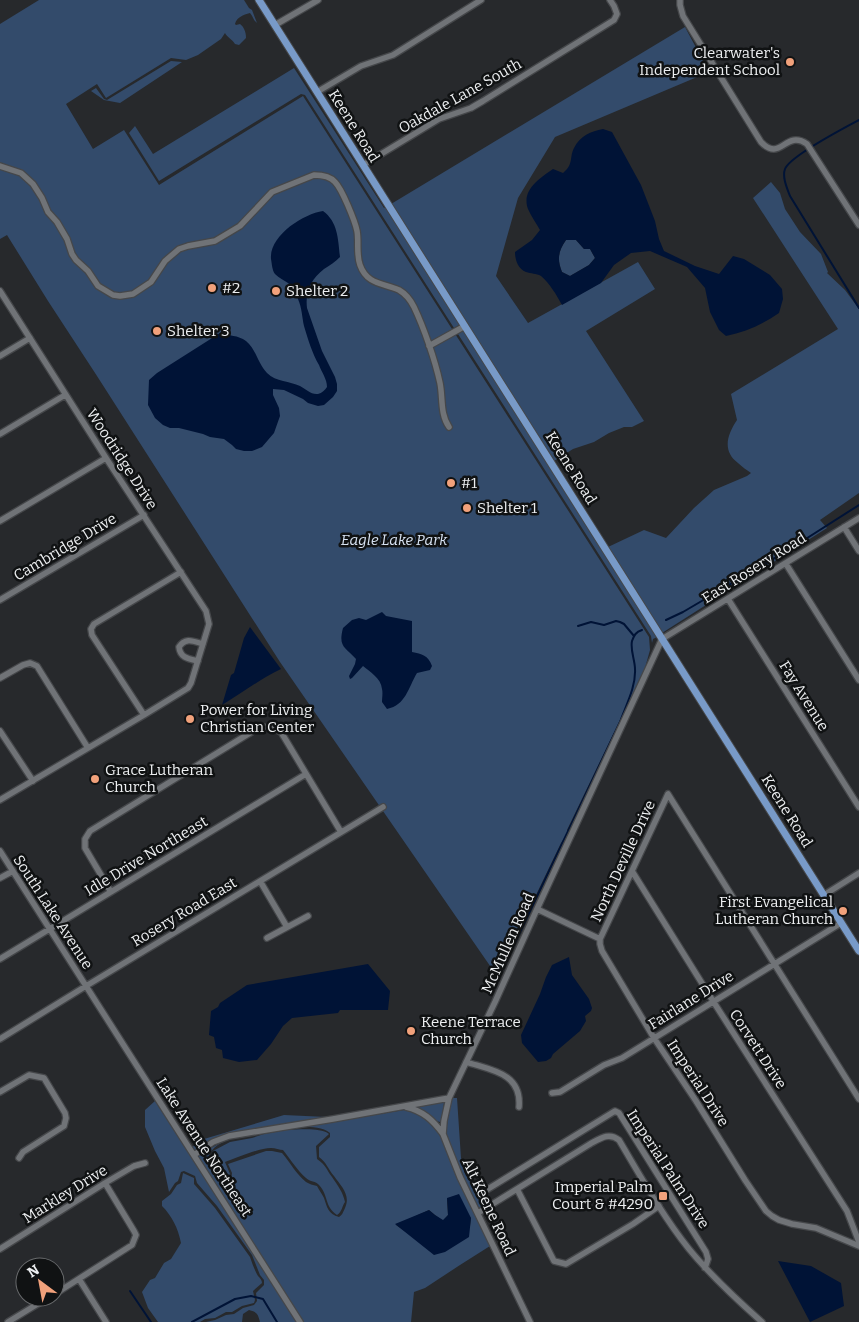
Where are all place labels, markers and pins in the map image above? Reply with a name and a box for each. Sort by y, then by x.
place label: Clearwater's Independent School [639,44,780,79]
marker: Clearwater's Independent School [784,56,796,68]
place label: #2 [222,279,240,297]
marker: #2 [206,282,218,294]
place label: Shelter 2 [286,282,348,300]
marker: Shelter 2 [270,285,282,297]
place label: Shelter 3 [167,322,229,340]
marker: Shelter 3 [151,325,163,337]
place label: #1 [461,474,477,492]
marker: #1 [445,477,457,489]
place label: Shelter 1 [477,499,537,517]
marker: Shelter 1 [461,502,473,514]
place label: Power for Living Christian Center [200,701,314,736]
marker: Power for Living Christian Center [184,713,196,725]
place label: Grace Lutheran Church [105,761,214,796]
marker: Grace Lutheran Church [89,773,101,785]
place label: First Evangelical Lutheran Church [715,893,834,928]
marker: First Evangelical Lutheran Church [837,905,849,917]
place label: Keene Terrace Church [421,1013,521,1048]
marker: Keene Terrace Church [405,1025,417,1037]
place label: Imperial Palm Court & #4290 [552,1178,654,1213]
marker: Imperial Palm Court & #4290 [657,1190,669,1202]

